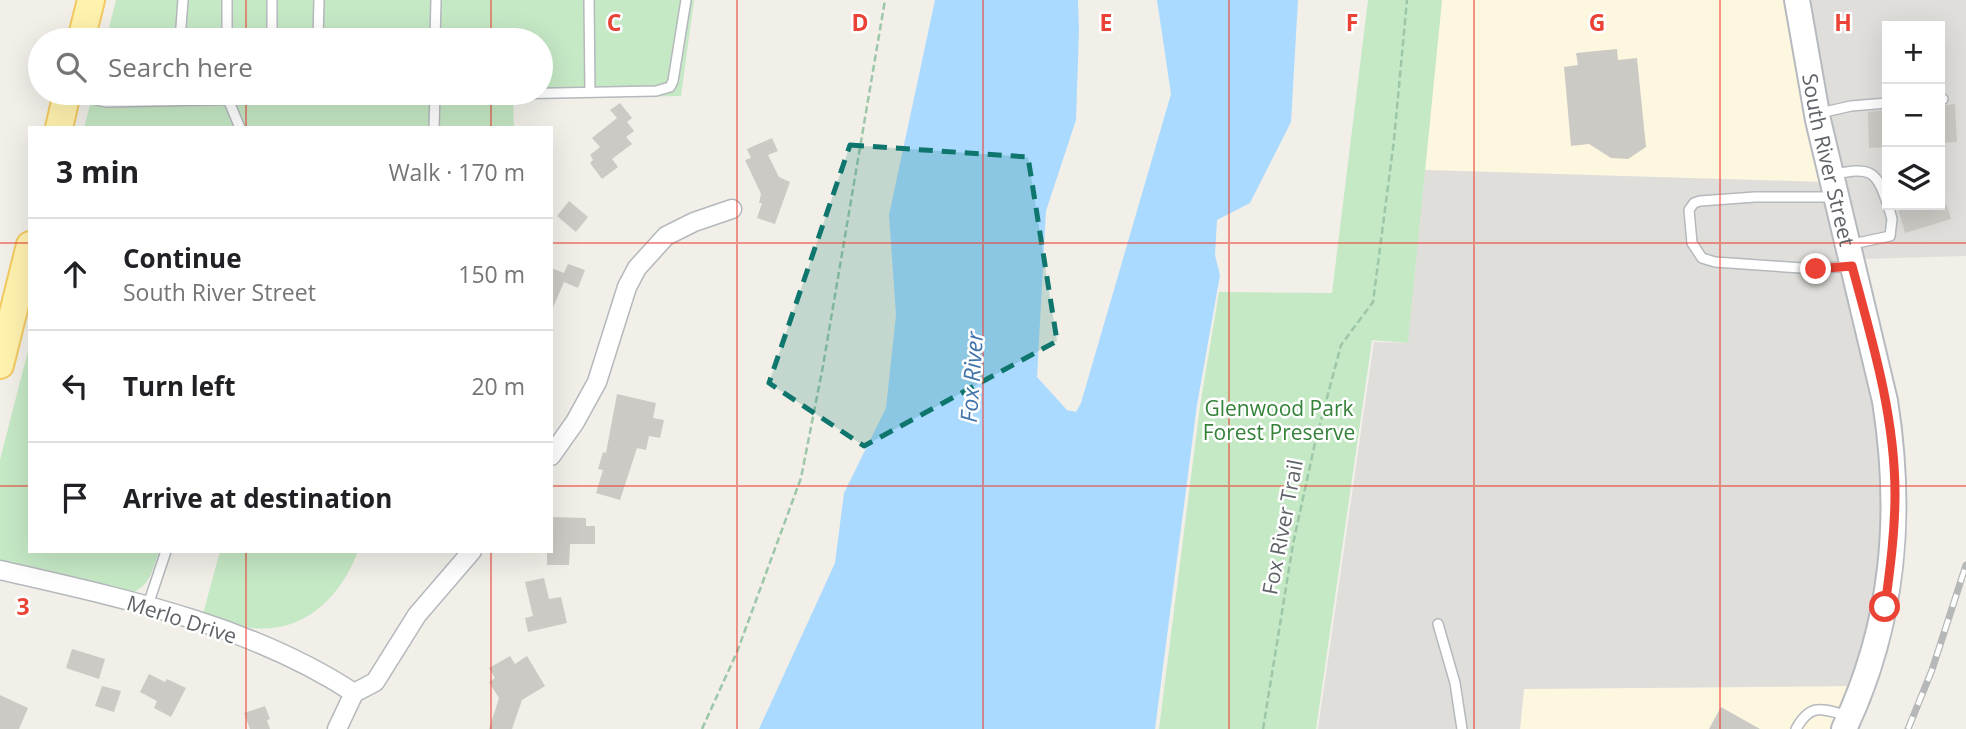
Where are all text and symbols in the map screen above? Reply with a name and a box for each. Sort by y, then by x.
text: C [607,6,621,38]
text: D [851,6,869,38]
text: E [1100,6,1112,38]
text: F [1346,6,1358,38]
text: G [1589,6,1605,38]
text: H [1834,6,1852,38]
map controls [1882,21,1945,210]
button: + [1882,21,1945,84]
search box [28,28,553,105]
icon: search [52,48,90,86]
text: Search here [108,49,253,85]
street label: South River Street [1796,71,1862,249]
button: − [1882,84,1945,147]
button: layers [1882,147,1945,210]
text: 3 min [56,151,139,192]
text: Walk · 170 m [388,156,525,188]
text: Continue [123,240,242,276]
route end [1800,253,1831,284]
icon: ahead [56,255,94,293]
text: 150 m [458,258,525,290]
text: South River Street [123,276,316,308]
water label: Fox River [952,330,990,424]
icon: left [56,367,94,405]
text: Turn left [123,368,235,404]
text: 20 m [471,370,525,402]
park label: Glenwood Park Forest Preserve [1203,394,1355,446]
street label: Fox River Trail [1255,457,1309,597]
icon: arrive [56,479,94,517]
text: Arrive at destination [123,480,392,516]
street label: Merlo Drive [123,588,241,650]
text: 3 [16,590,30,622]
route start [1869,591,1900,622]

